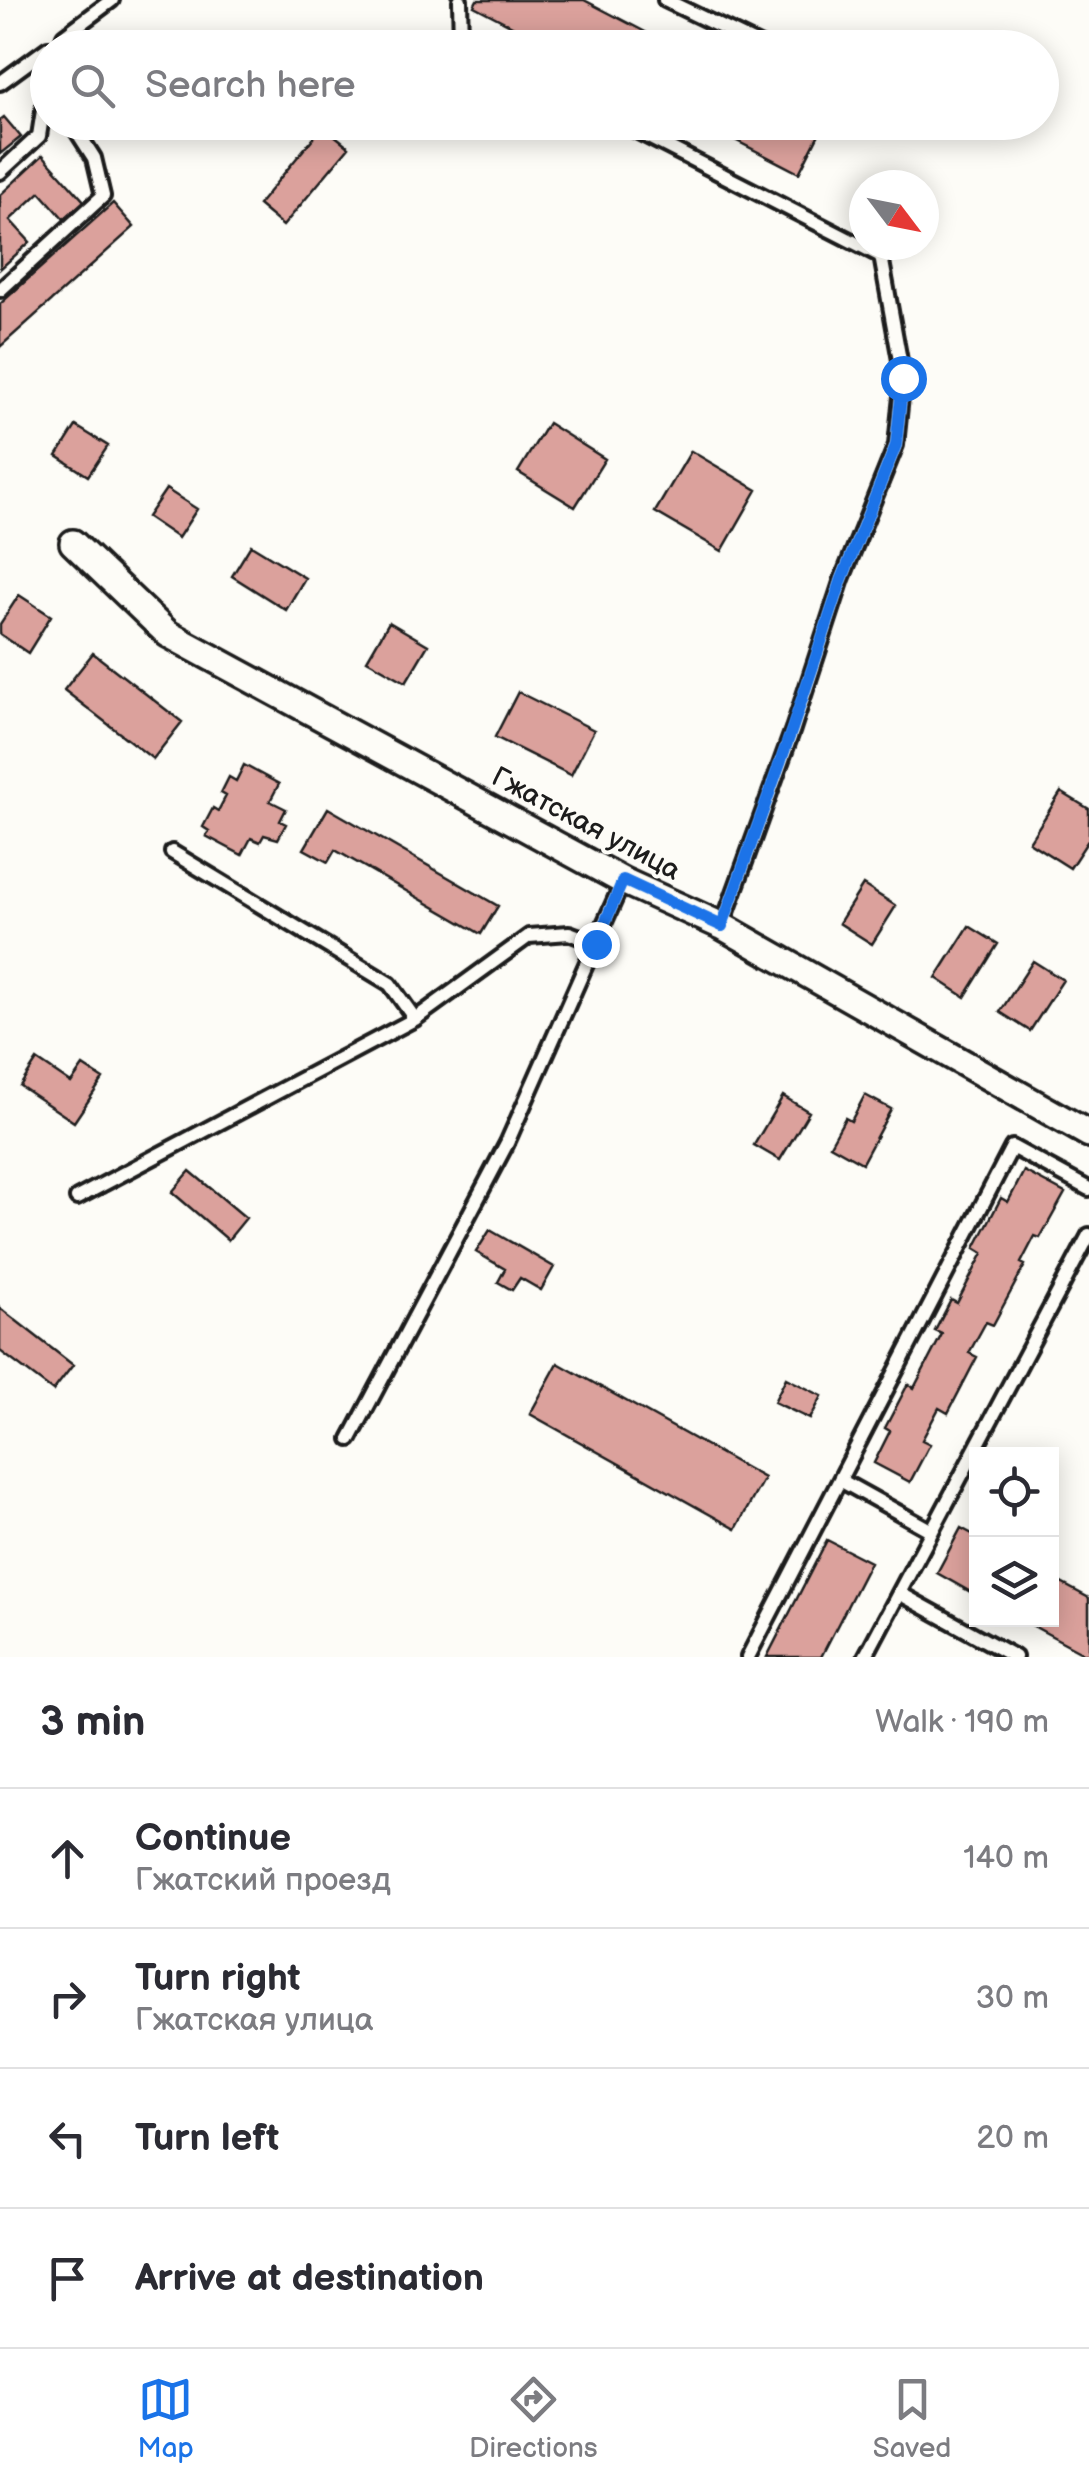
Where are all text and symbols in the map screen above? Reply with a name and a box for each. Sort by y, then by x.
search box [30,30,1059,140]
icon: search [65,58,120,113]
text: Search here [145,63,356,108]
north arrow [849,170,939,260]
route start [881,356,927,402]
street label: Гжатская улица [486,760,686,888]
route end [574,922,620,968]
map controls [969,1447,1059,1627]
button: locate [969,1447,1059,1537]
button: layers [969,1537,1059,1627]
text: 3 min [40,1697,145,1748]
text: Walk · 190 m [875,1703,1049,1742]
text: Continue [135,1816,291,1861]
icon: ahead [40,1831,95,1886]
text: 140 m [963,1839,1049,1878]
text: Гжатский проезд [135,1861,391,1900]
text: Turn right [135,1956,300,2001]
icon: right [40,1971,95,2026]
text: 30 m [975,1979,1049,2018]
text: Гжатская улица [135,2001,374,2040]
icon: left [40,2111,95,2166]
text: Turn left [135,2116,279,2161]
text: 20 m [976,2119,1049,2158]
icon: arrive [40,2251,95,2306]
text: Arrive at destination [135,2256,484,2301]
tab: Map [138,2372,194,2465]
tab: Directions [469,2372,598,2465]
tab: Saved [873,2372,951,2465]

